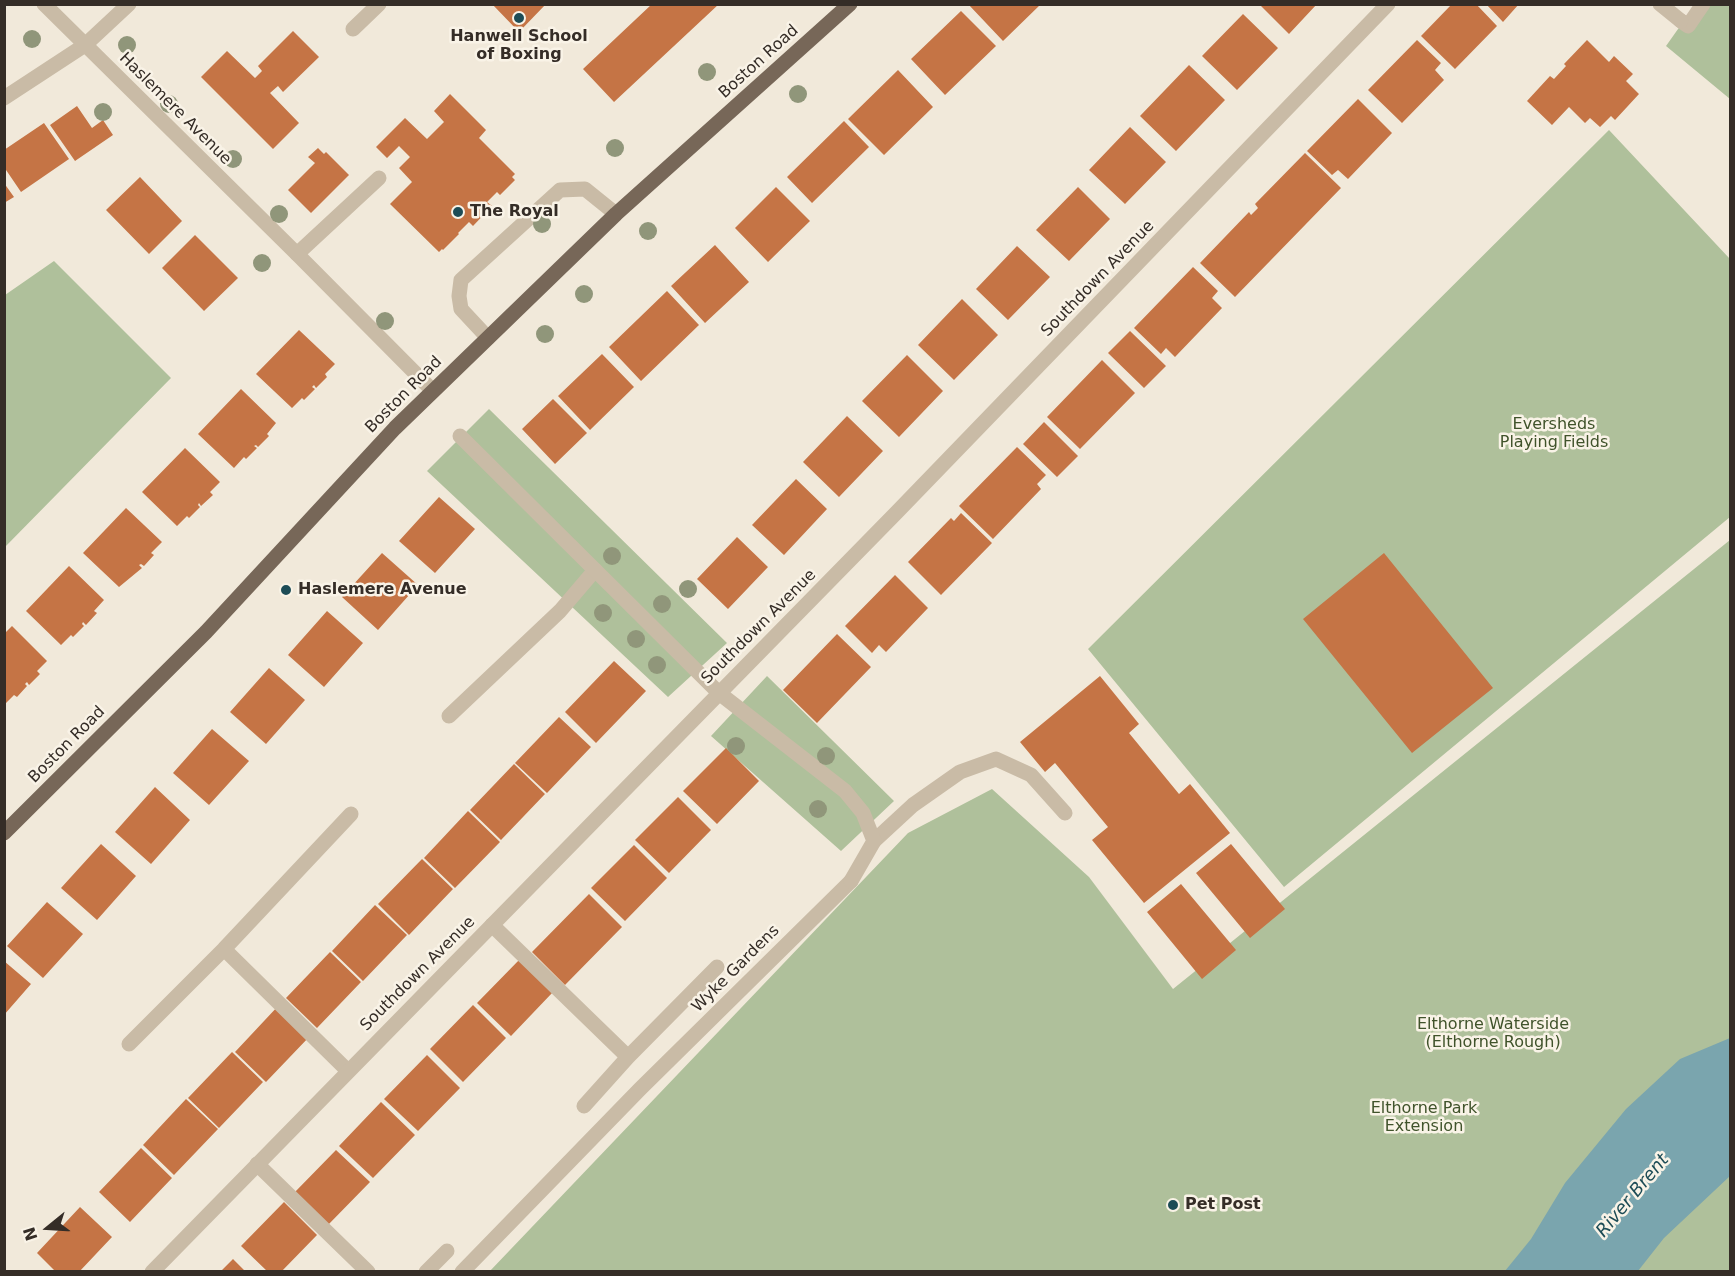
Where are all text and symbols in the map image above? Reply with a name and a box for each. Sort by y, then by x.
marker: Hanwell School of Boxing [512,11,526,25]
street label: Boston Road [715,21,803,103]
place label: Hanwell School of Boxing [450,27,588,65]
street label: Haslemere Avenue [115,49,235,169]
place label: The Royal [470,202,559,222]
marker: The Royal [451,205,465,219]
street label: Southdown Avenue [1038,217,1158,341]
street label: Boston Road [362,353,446,437]
park label: Eversheds Playing Fields [1500,415,1608,453]
street label: Southdown Avenue [698,566,820,688]
place label: Haslemere Avenue [298,580,467,600]
marker: Haslemere Avenue [279,583,293,597]
street label: Boston Road [25,703,109,787]
street label: Southdown Avenue [357,913,479,1035]
street label: Wyke Gardens [688,921,784,1017]
park label: Elthorne Waterside (Elthorne Rough) [1417,1015,1569,1053]
park label: Elthorne Park Extension [1371,1099,1477,1137]
water label: River Brent [1592,1150,1674,1242]
place label: Pet Post [1185,1195,1261,1215]
north arrow [18,1198,78,1258]
marker: Pet Post [1166,1198,1180,1212]
text: N [19,1224,42,1243]

